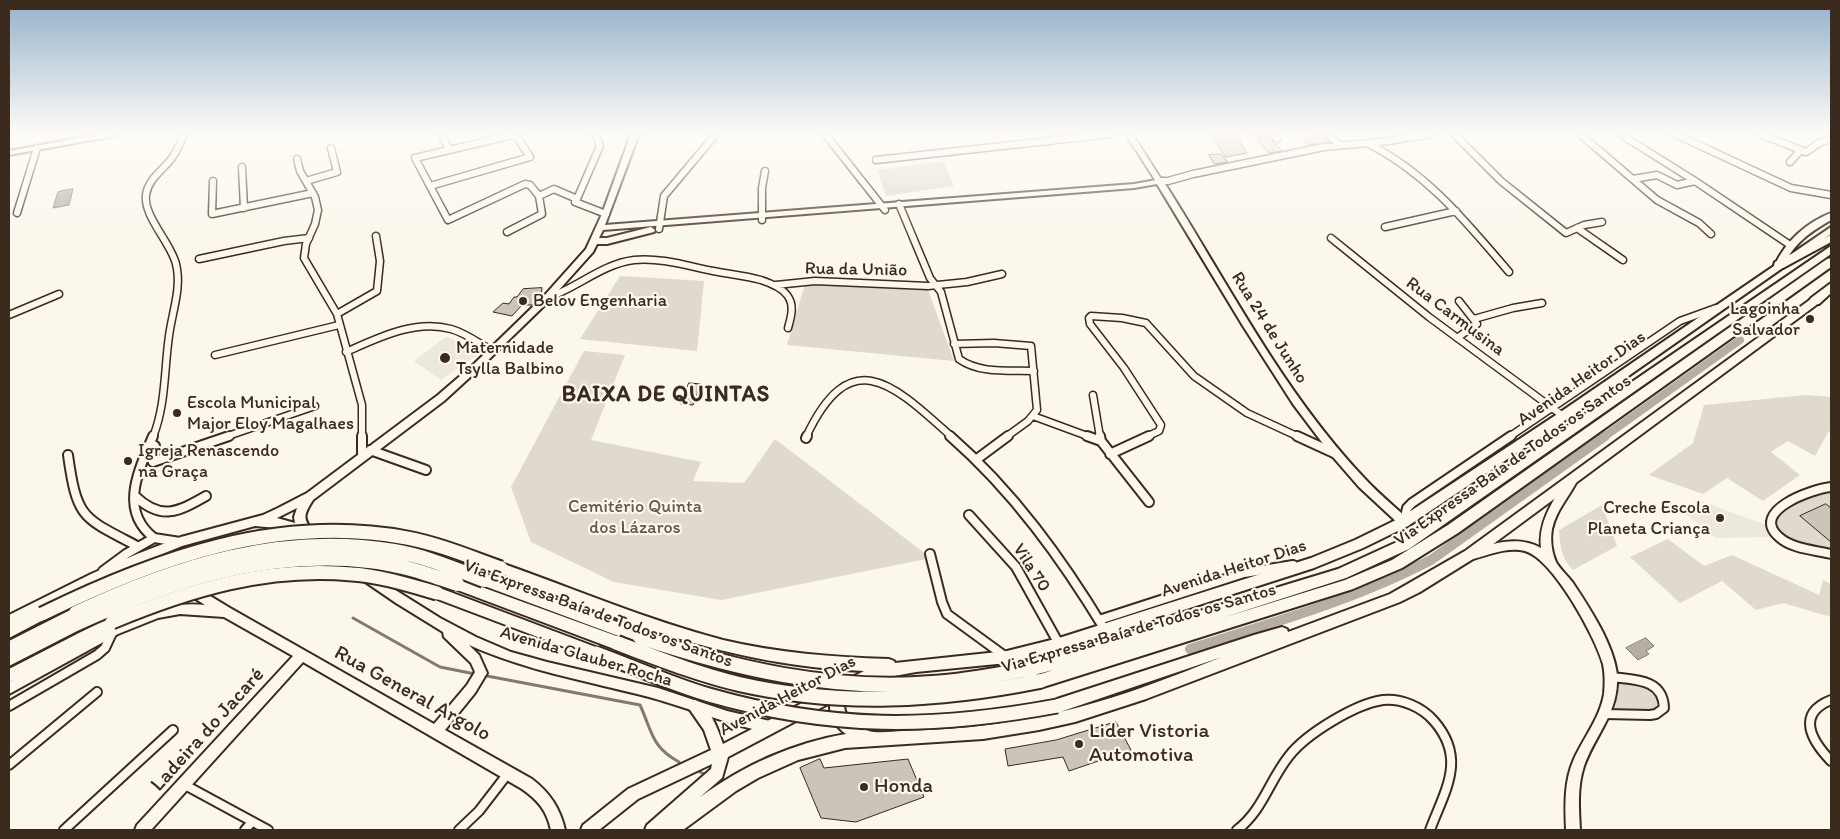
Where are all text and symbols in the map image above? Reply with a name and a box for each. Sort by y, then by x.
street label: Rua da União [805,258,907,282]
street label: Rua 24 de Junho [1226,268,1312,388]
street label: Rua Carmusina [1401,273,1509,361]
place label: Belov Engenharia [533,290,667,312]
marker: Belov Engenharia [517,295,529,307]
place label: Lagoinha Salvador [1730,298,1800,340]
marker: Lagoinha Salvador [1804,313,1816,325]
street label: Avenida Heitor Dias [1514,327,1650,431]
place label: Maternidade Tsylla Balbino [456,337,564,379]
marker: Maternidade Tsylla Balbino [438,351,452,365]
street label: Via Expressa Baía de Todos os Santos [1390,370,1636,552]
district label: BAIXA DE QUINTAS [562,382,770,408]
place label: Escola Municipal Major Eloy Magalhaes [187,392,354,434]
marker: Escola Municipal Major Eloy Magalhaes [171,407,183,419]
place label: Igreja Renascendo na Graça [138,440,279,482]
marker: Igreja Renascendo na Graça [122,455,134,467]
park label: Cemitério Quinta dos Lázaros [568,496,702,538]
place label: Creche Escola Planeta Criança [1588,497,1710,540]
marker: Creche Escola Planeta Criança [1714,512,1726,524]
street label: Avenida Heitor Dias [1159,535,1309,603]
street label: Vila 70 [1007,540,1055,596]
street label: Via Expressa Baía de Todos os Santos [460,555,736,673]
street label: Via Expressa Baía de Todos os Santos [999,579,1279,679]
street label: Avenida Glauber Rocha [497,622,675,692]
street label: Rua General Argolo [329,641,495,747]
street label: Avenida Heitor Dias [716,651,860,741]
street label: Ladeira do Jacaré [146,663,270,797]
place label: Lider Vistoria Automotiva [1089,719,1209,769]
marker: Lider Vistoria Automotiva [1073,738,1085,750]
place label: Honda [874,774,933,800]
marker: Honda [858,781,870,793]

